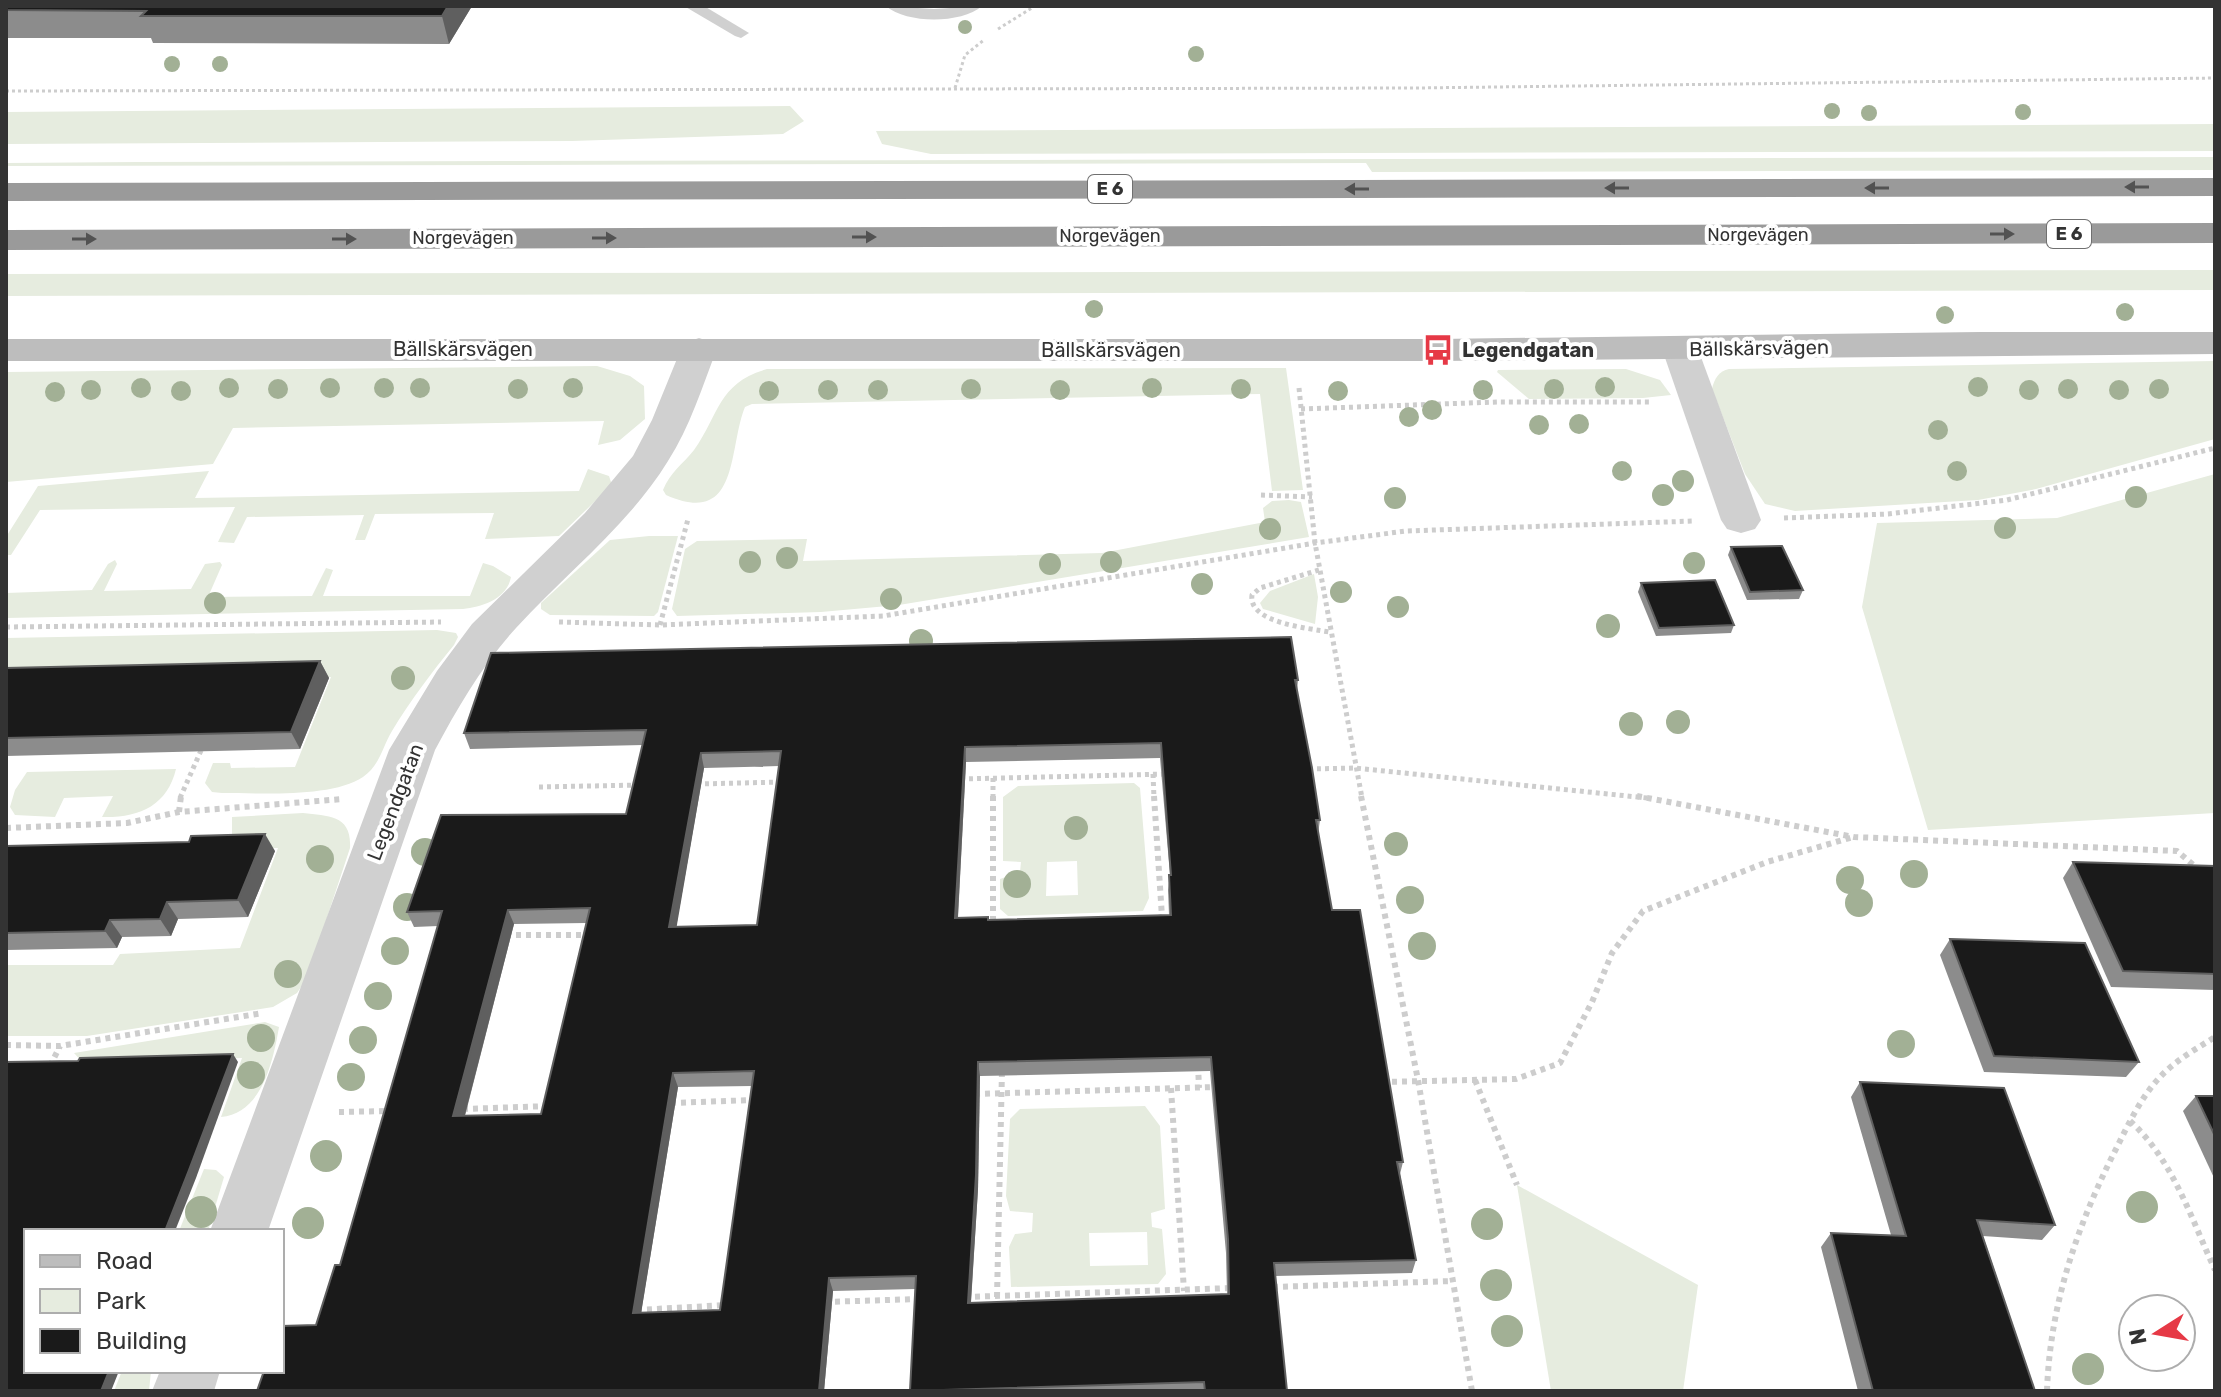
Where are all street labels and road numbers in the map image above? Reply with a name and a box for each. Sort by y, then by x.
road number: E 6 [1088,175,1132,203]
road number: E 6 [2047,220,2091,248]
street label: Norgevägen [1707,224,1809,246]
street label: Norgevägen [1059,225,1161,247]
street label: Norgevägen [412,227,514,249]
street label: Bällskärsvägen [1689,335,1829,361]
street label: Bällskärsvägen [393,337,533,361]
street label: Bällskärsvägen [1041,338,1181,362]
street label: Legendgatan [362,740,428,864]

